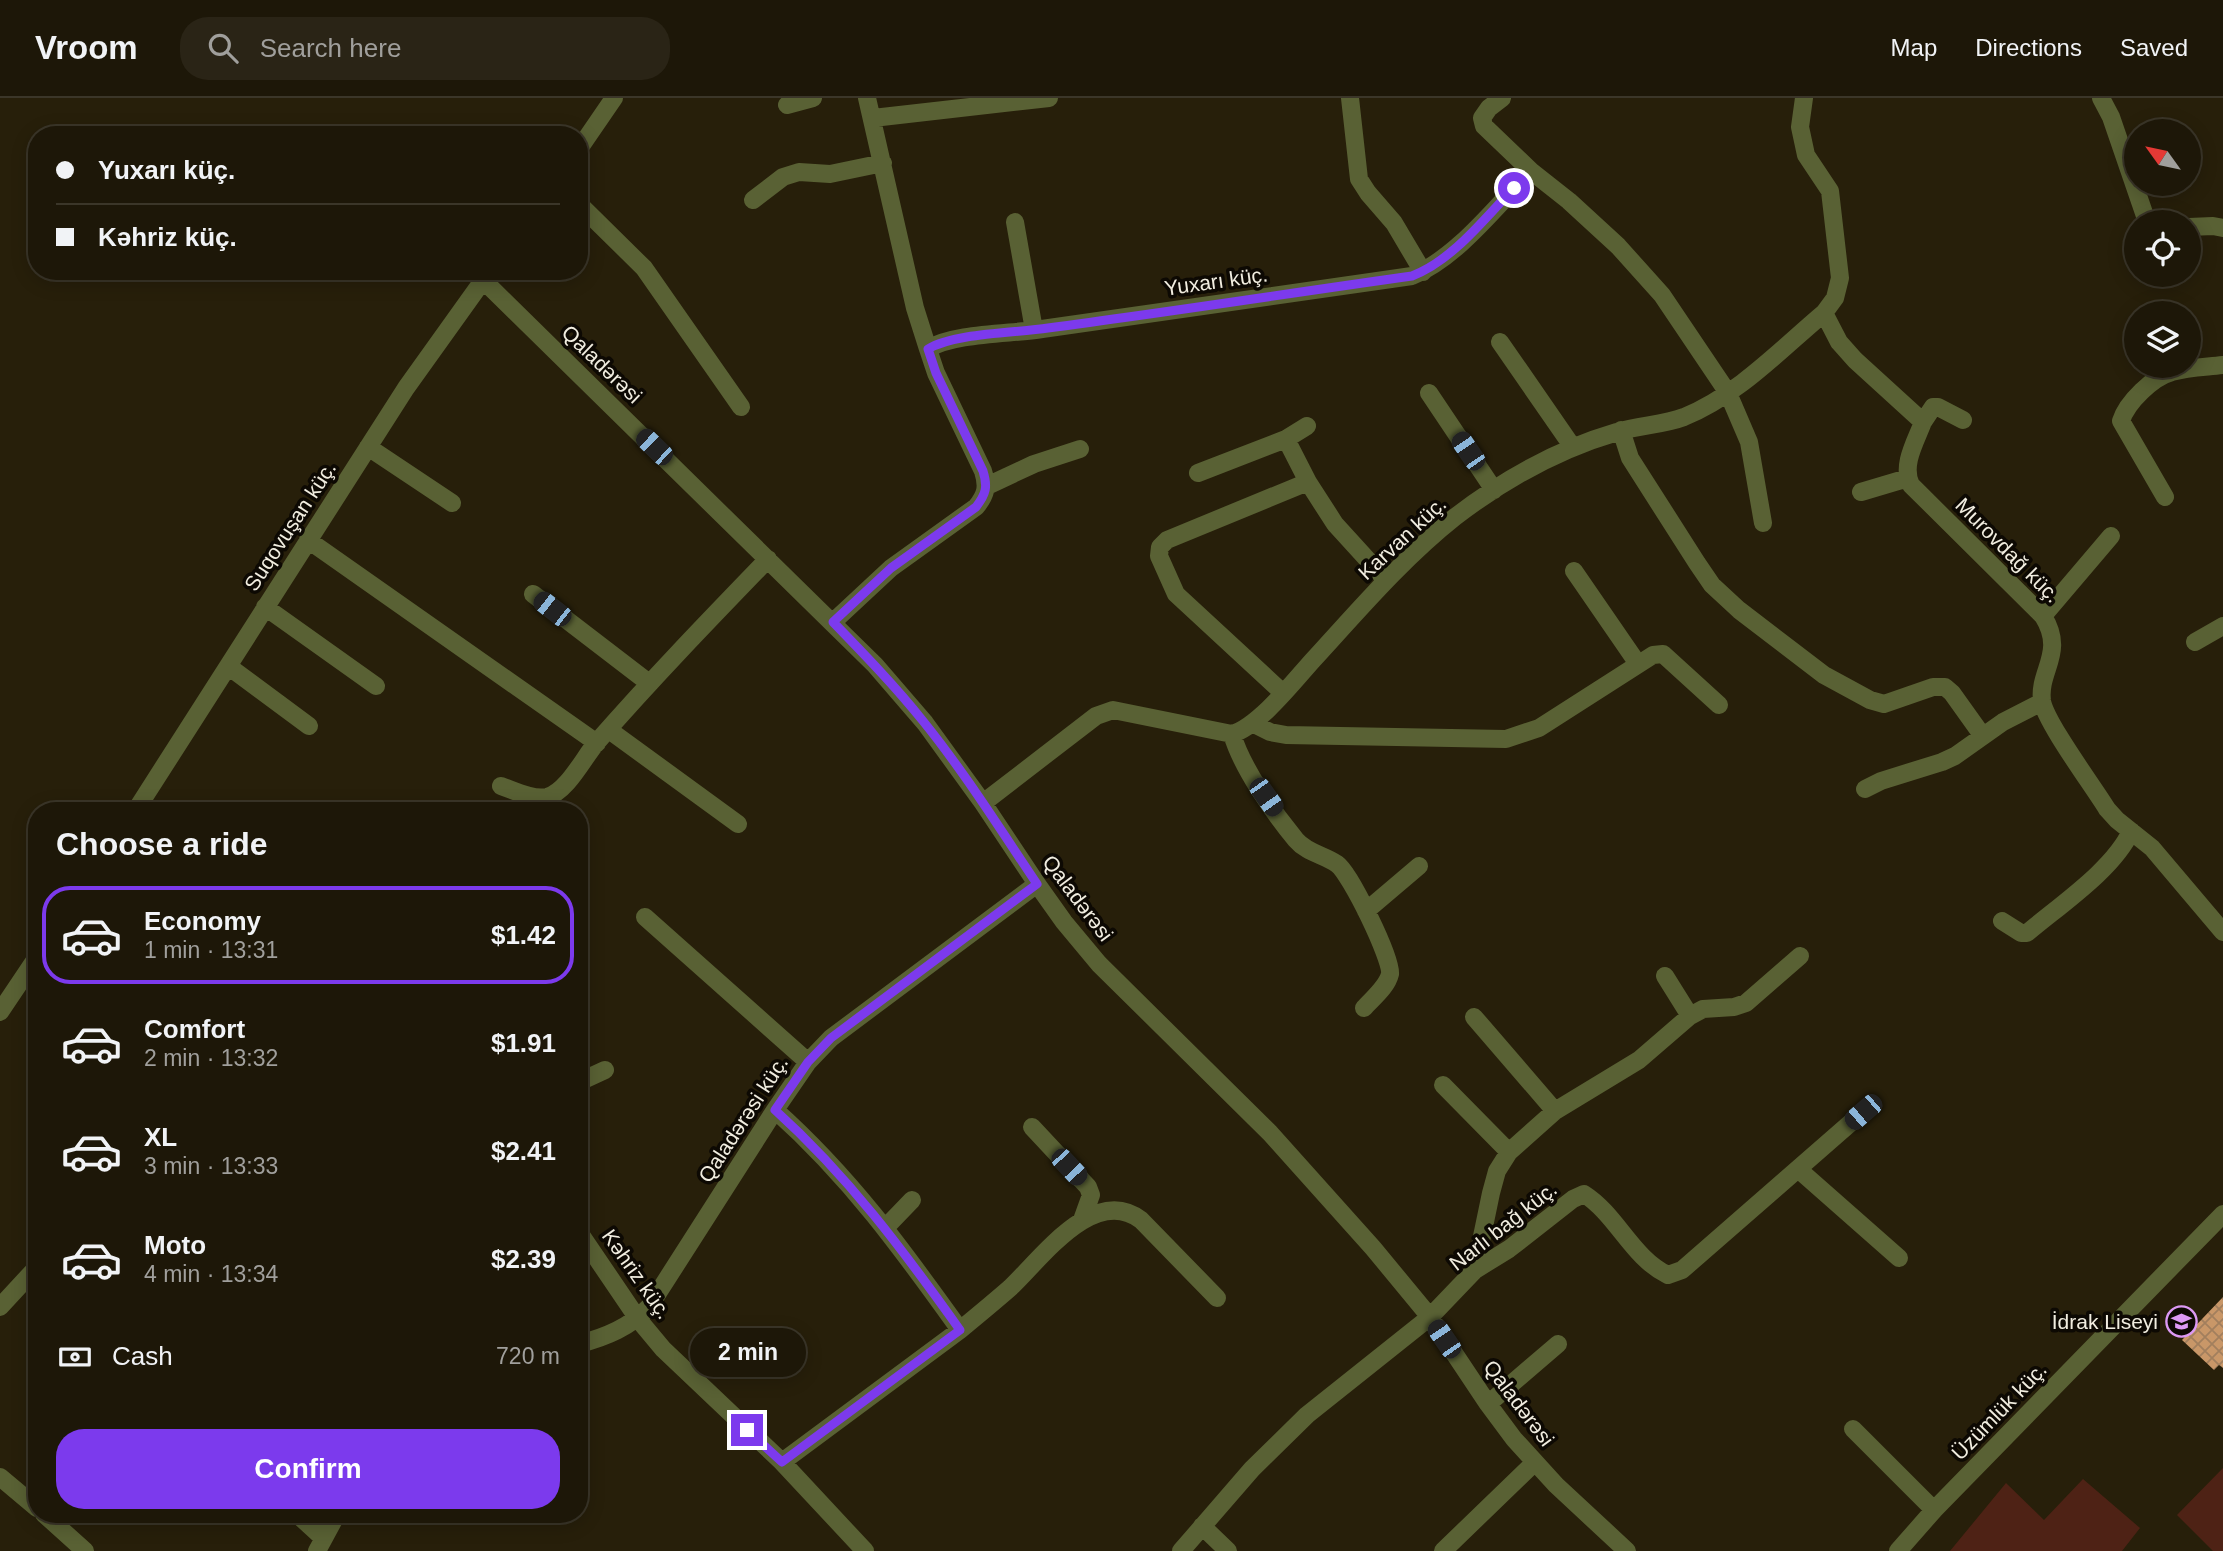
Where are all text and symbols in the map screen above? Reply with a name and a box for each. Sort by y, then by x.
search box [180,17,670,80]
text: Vroom [35,29,138,66]
icon: search [204,29,242,67]
text: Search here [260,33,401,63]
text: Map [1891,34,1937,61]
text: Directions [1975,34,2082,61]
text: Saved [2120,34,2188,61]
north arrow [2124,119,2202,196]
map controls [2124,119,2201,378]
text: Yuxarı küç. [98,155,235,185]
route start [1498,172,1530,204]
button: locate [2124,210,2201,287]
text: Kəhriz küç. [98,222,237,252]
street label: Yuxarı küç. [1163,262,1269,300]
button: layers [2124,301,2201,378]
street label: Qaladərəsi [557,320,647,408]
car [632,425,677,469]
car [1448,428,1489,474]
street label: Suqovuşan küç. [240,457,340,595]
street label: Karvan küç. [1354,492,1450,584]
street label: Murovdağ küç. [1951,493,2065,607]
car [529,588,576,630]
car [1246,774,1287,820]
text: Choose a ride [56,826,268,862]
street label: Qaladərəsi [1038,851,1118,945]
icon: car [60,904,123,967]
text: Economy [144,906,261,936]
text: $1.42 [491,920,556,950]
text: 1 min · 13:31 [144,937,278,963]
icon: car [60,1012,123,1075]
text: Comfort [144,1014,245,1044]
text: $1.91 [491,1028,556,1058]
text: 2 min · 13:32 [144,1045,278,1071]
street label: Qaladərəsi küç. [694,1052,792,1186]
car [1841,1090,1886,1134]
icon: car [60,1120,123,1183]
text: XL [144,1122,177,1152]
text: $2.41 [491,1136,556,1166]
car [1047,1144,1092,1190]
text: 3 min · 13:33 [144,1153,278,1179]
street label: Narlı bağ küç. [1445,1177,1561,1275]
street label: Kəhriz küç. [598,1225,676,1323]
icon: car [60,1228,123,1291]
text: Moto [144,1230,206,1260]
text: $2.39 [491,1244,556,1274]
text: 4 min · 13:34 [144,1261,278,1287]
school or university icon: İdrak Liseyi [2164,1304,2198,1338]
place label: İdrak Liseyi [2052,1310,2158,1333]
car [1424,1316,1465,1362]
callout: 2 min [689,1328,805,1378]
icon: cash [56,1338,94,1376]
text: 2 min [718,1339,778,1365]
text: Cash [112,1341,173,1371]
text: 720 m [496,1343,560,1369]
street label: Qaladərəsi [1479,1356,1559,1450]
street label: Üzümlük küç. [1947,1358,2051,1464]
route end [731,1414,763,1446]
button: Confirm [56,1429,560,1509]

